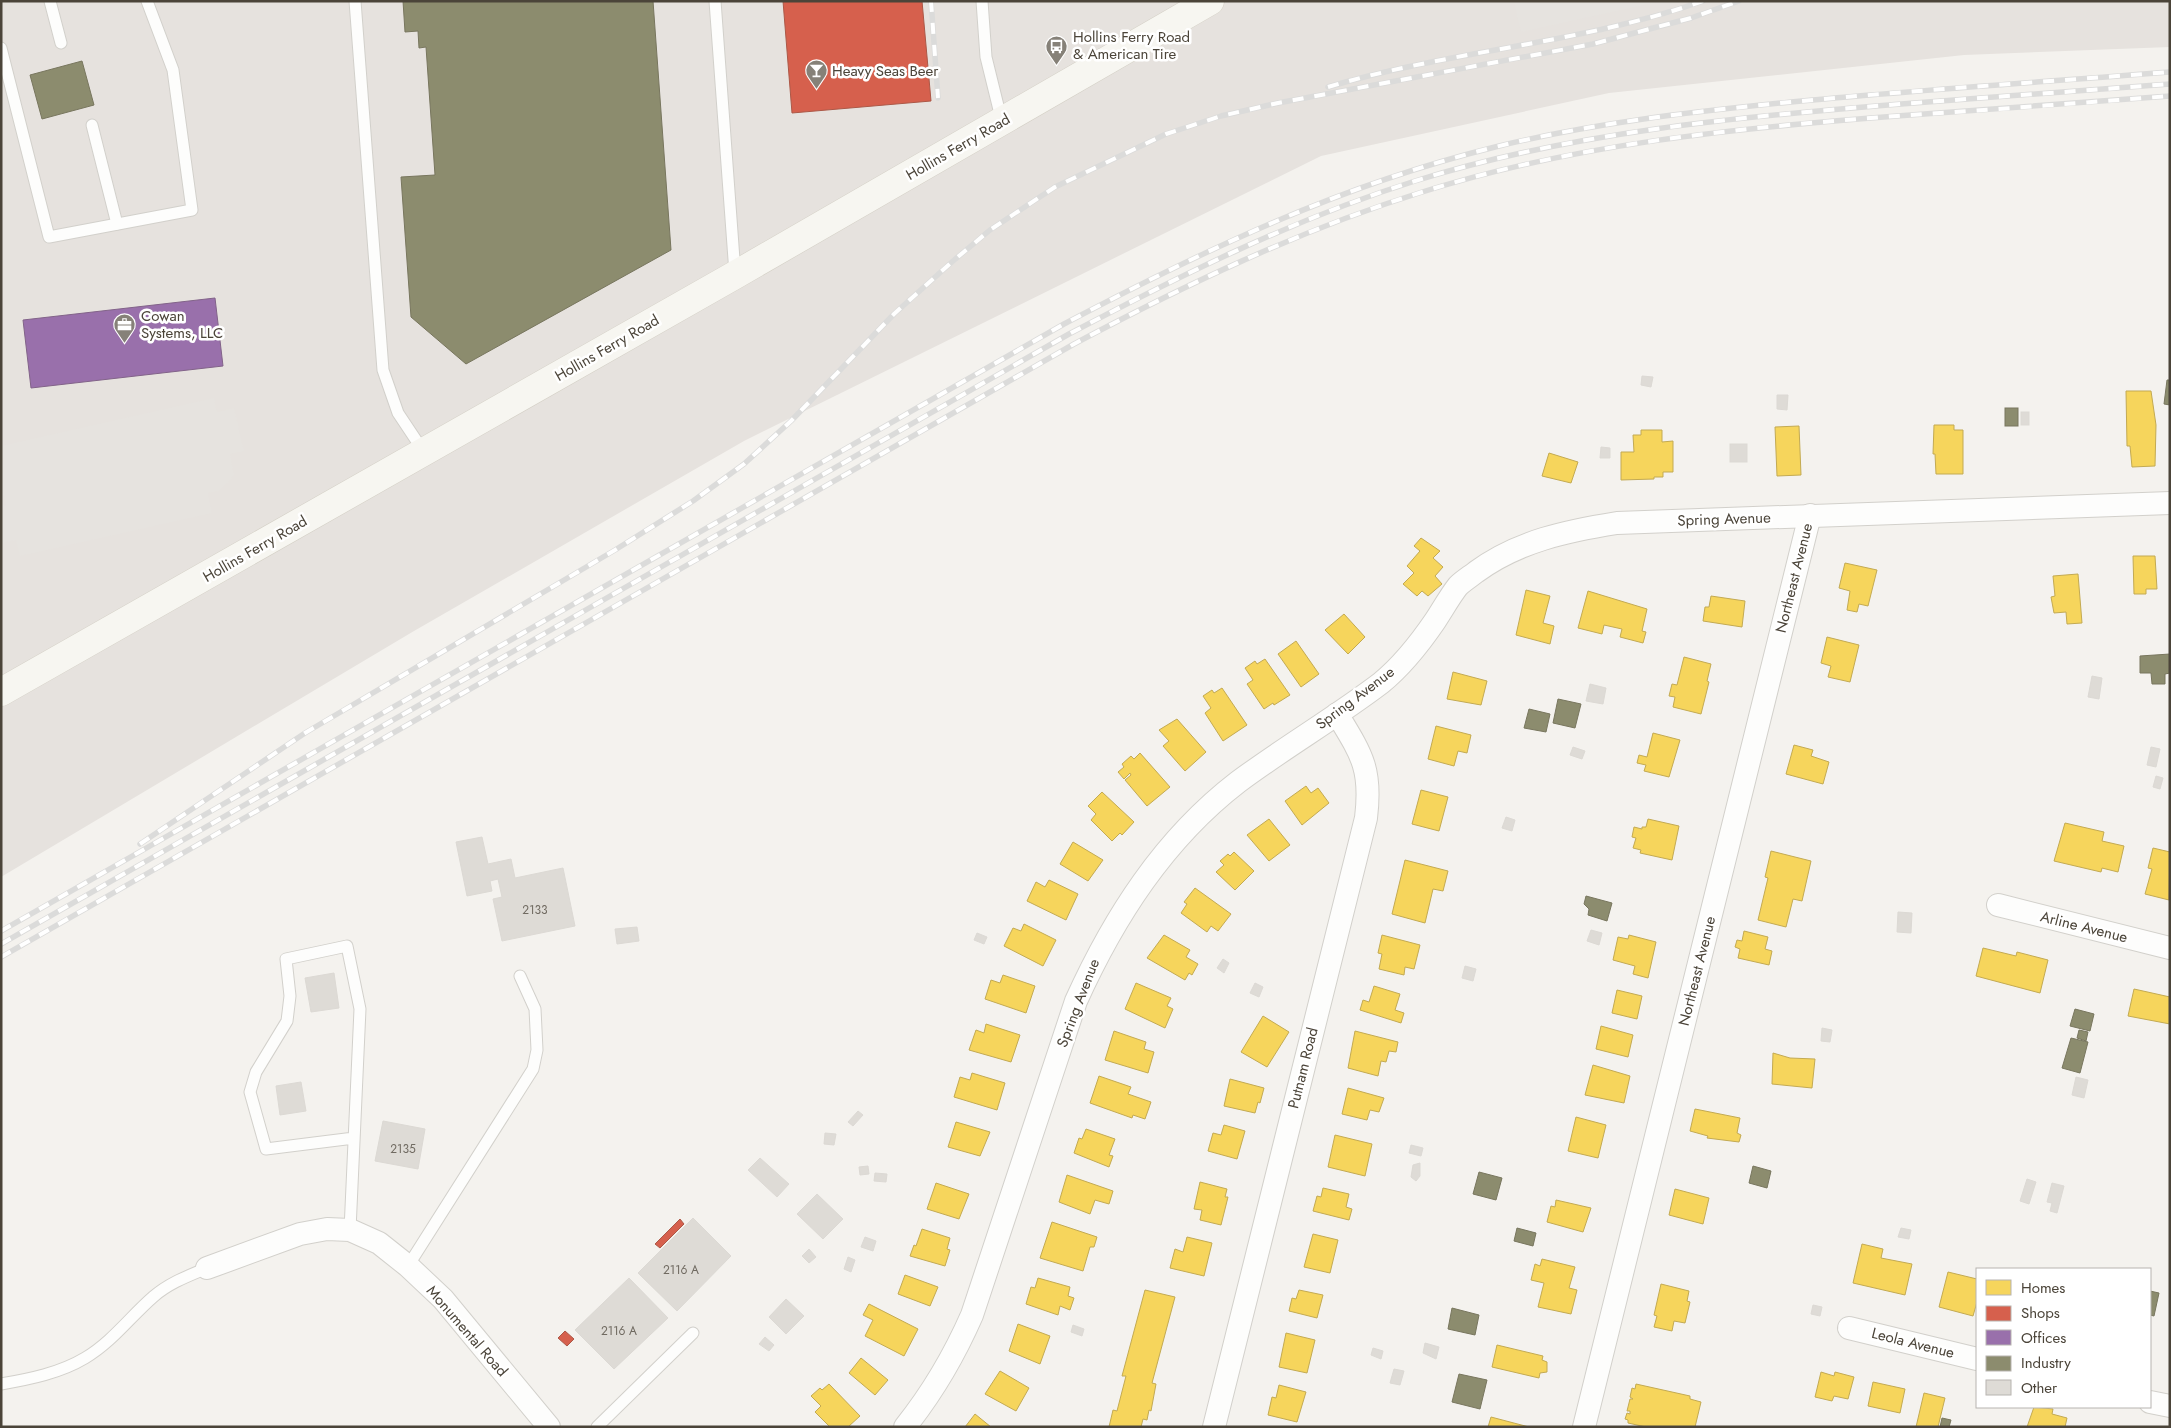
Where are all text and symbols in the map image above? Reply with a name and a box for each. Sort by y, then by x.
place label: Hollins Ferry Road & American Tire [1073,26,1190,65]
bus stop icon: Hollins Ferry Road & American Tire [1045,34,1069,65]
bar icon: Heavy Seas Beer [804,59,828,90]
place label: Heavy Seas Beer [832,60,939,82]
street label: Hollins Ferry Road [902,108,1014,186]
place label: Cowan Systems, LLC [141,305,223,344]
street label: Hollins Ferry Road [551,309,663,387]
office icon: Cowan Systems, LLC [113,313,137,344]
street label: Spring Avenue [1677,506,1771,532]
street label: Hollins Ferry Road [199,510,311,588]
street label: Northeast Avenue [1770,521,1818,635]
street label: Spring Avenue [1311,661,1399,735]
house number: 2133 [522,901,548,919]
street label: Arline Avenue [2038,906,2130,949]
street label: Northeast Avenue [1673,914,1721,1028]
street label: Spring Avenue [1051,955,1105,1051]
street label: Putnam Road [1282,1025,1324,1111]
house number: 2135 [390,1140,416,1158]
house number: 2116 A [663,1261,699,1279]
legend [1976,1268,2151,1408]
text: Homes [2021,1277,2065,1299]
street label: Monumental Road [421,1281,513,1381]
text: Shops [2021,1302,2060,1324]
house number: 2116 A [601,1322,637,1340]
street label: Leola Avenue [1869,1322,1957,1364]
text: Offices [2021,1327,2066,1349]
text: Industry [2021,1352,2071,1374]
text: Other [2021,1377,2058,1399]

